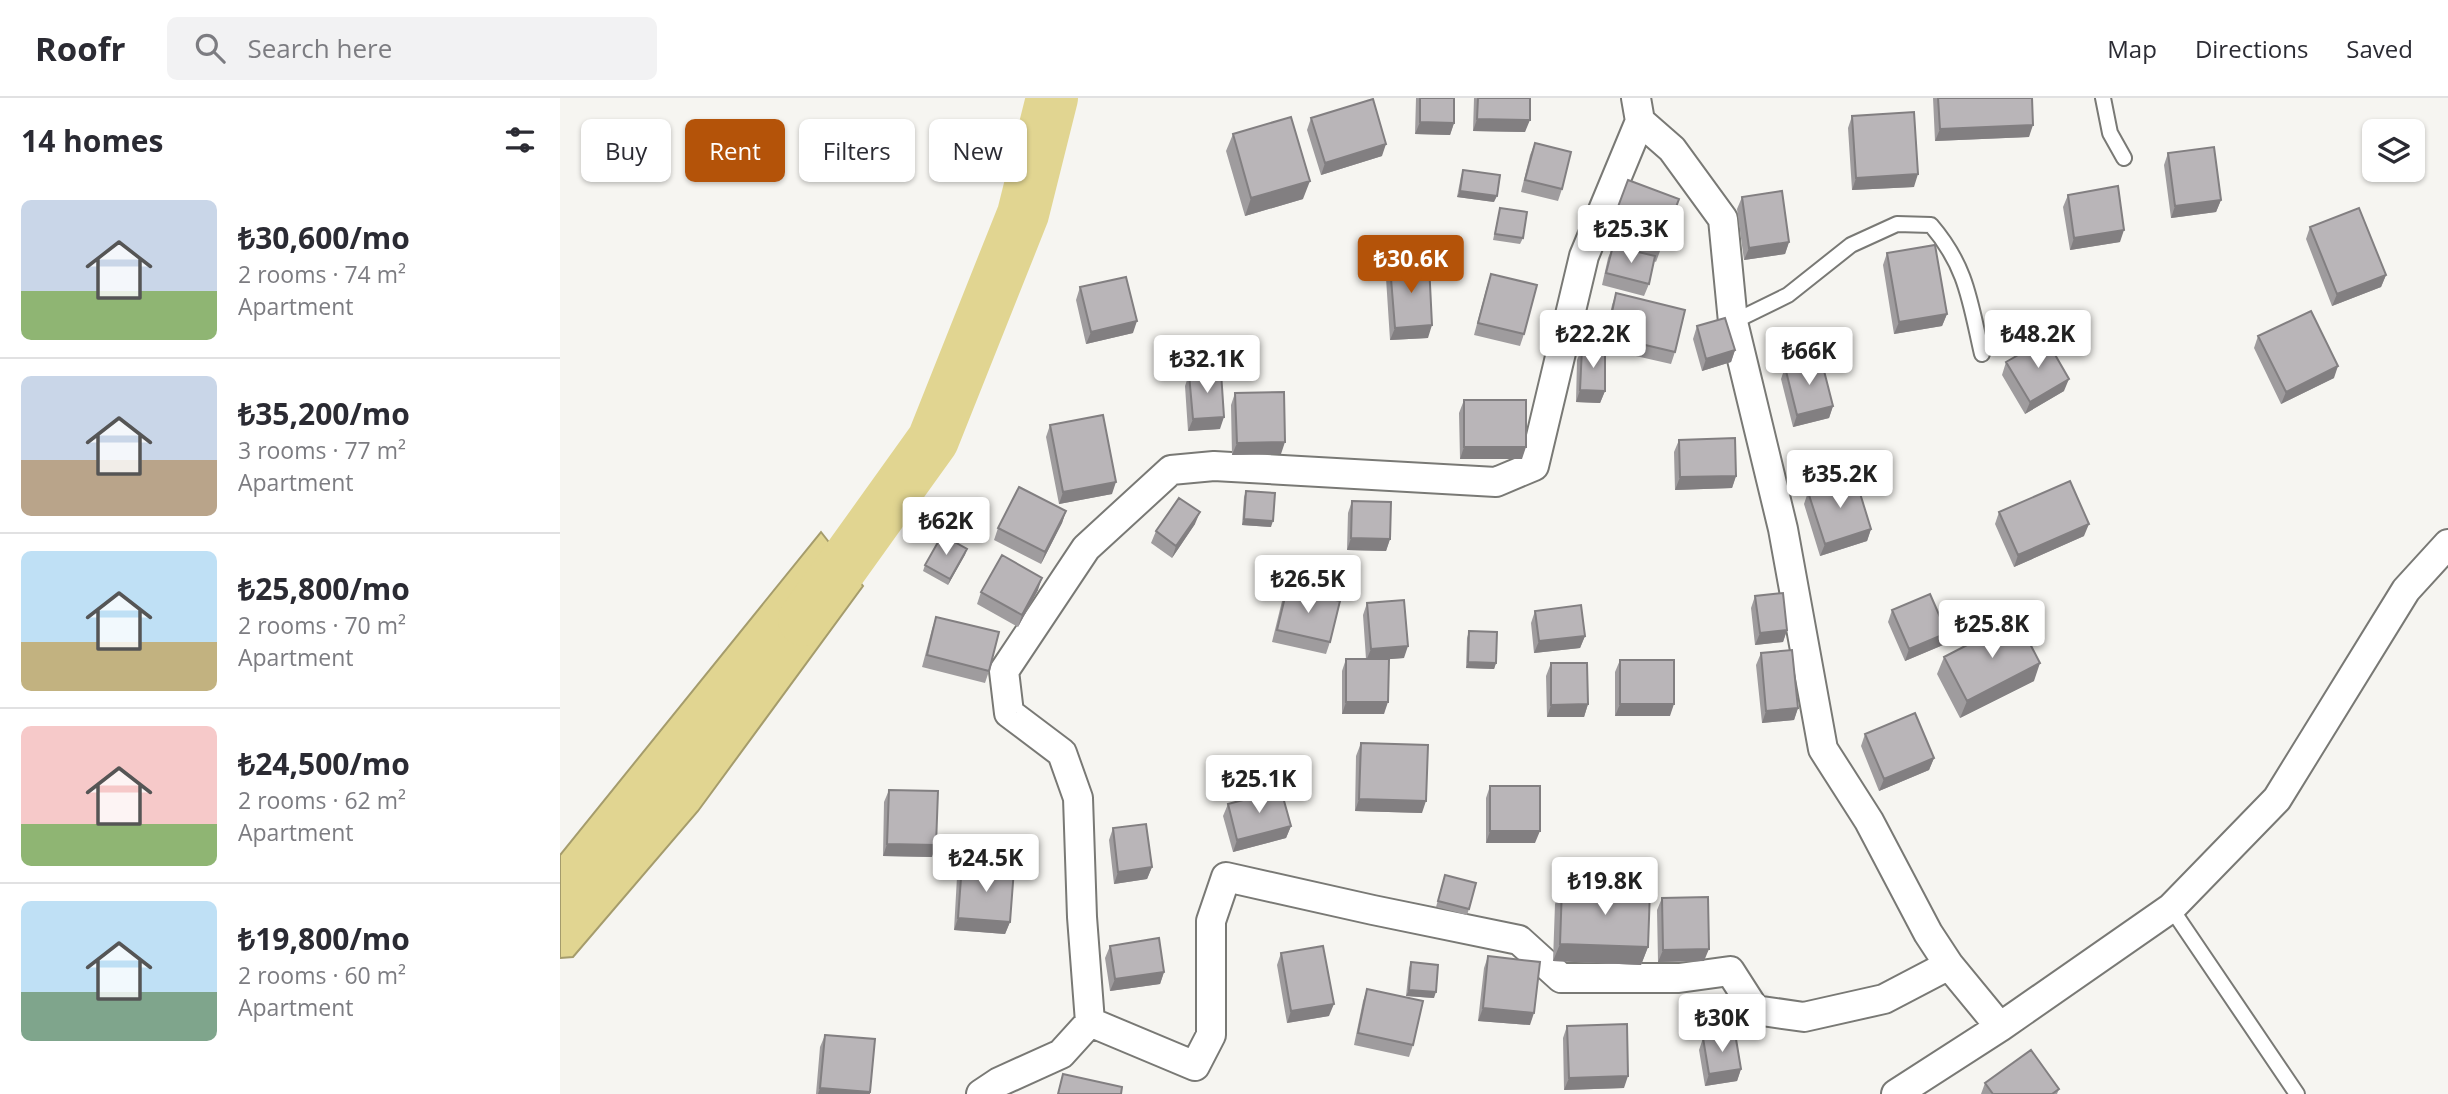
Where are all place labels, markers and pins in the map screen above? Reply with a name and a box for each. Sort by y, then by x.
pin: ₺25.3K [1574,206,1688,265]
pin: ₺30.6K [1354,236,1468,295]
pin: ₺22.2K [1536,310,1650,370]
pin: ₺48.2K [1981,310,2095,370]
pin: ₺66K [1768,328,1850,387]
pin: ₺32.1K [1150,336,1264,395]
pin: ₺35.2K [1783,450,1897,510]
pin: ₺62K [905,498,987,557]
pin: ₺26.5K [1251,556,1365,615]
pin: ₺25.8K [1935,601,2049,660]
pin: ₺25.1K [1202,756,1316,815]
pin: ₺24.5K [929,834,1043,894]
pin: ₺19.8K [1548,858,1662,917]
pin: ₺30K [1681,995,1763,1054]

